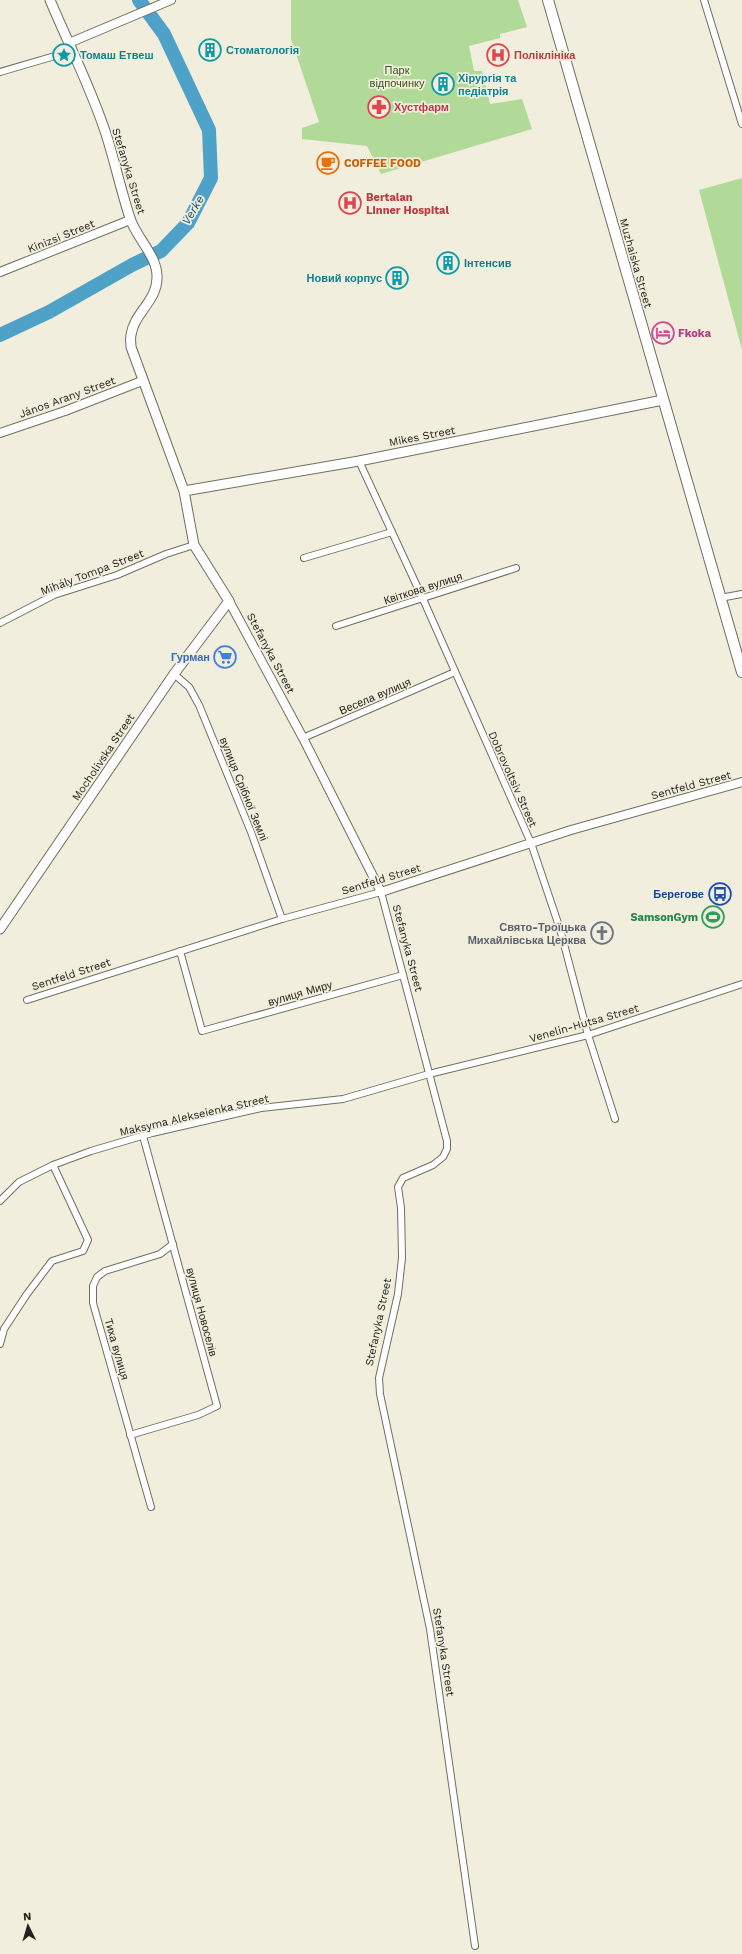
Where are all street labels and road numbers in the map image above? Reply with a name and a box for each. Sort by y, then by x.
street label: Stefanyka Street [109,126,148,216]
street label: Kinizsi Street [26,217,97,256]
street label: Muzhaiska Street [616,217,655,310]
street label: János Arany Street [17,374,117,421]
street label: Mikes Street [388,424,457,449]
street label: Mihály Tompa Street [39,547,146,598]
street label: Квіткова вулиця [382,570,464,607]
street label: Stefanyka Street [244,611,297,696]
street label: Весела вулиця [337,675,413,717]
street label: Mocholivska Street [69,711,138,803]
street label: Dobrovoltsiv Street [486,729,540,829]
street label: вулиця Срібної Землі [217,736,270,843]
street label: Sentfeld Street [650,768,733,802]
street label: Sentfeld Street [340,861,423,898]
street label: Stefanyka Street [390,903,425,993]
street label: Sentfeld Street [30,955,113,993]
street label: вулиця Миру [267,978,334,1009]
street label: Venelin-Hutsa Street [528,1002,641,1045]
street label: Maksyma Alekseienka Street [118,1092,270,1139]
street label: вулиця Новоселів [183,1266,220,1358]
street label: Stefanyka Street [363,1277,394,1367]
street label: Тиха вулиця [102,1317,132,1381]
street label: Stefanyka Street [430,1607,457,1698]

